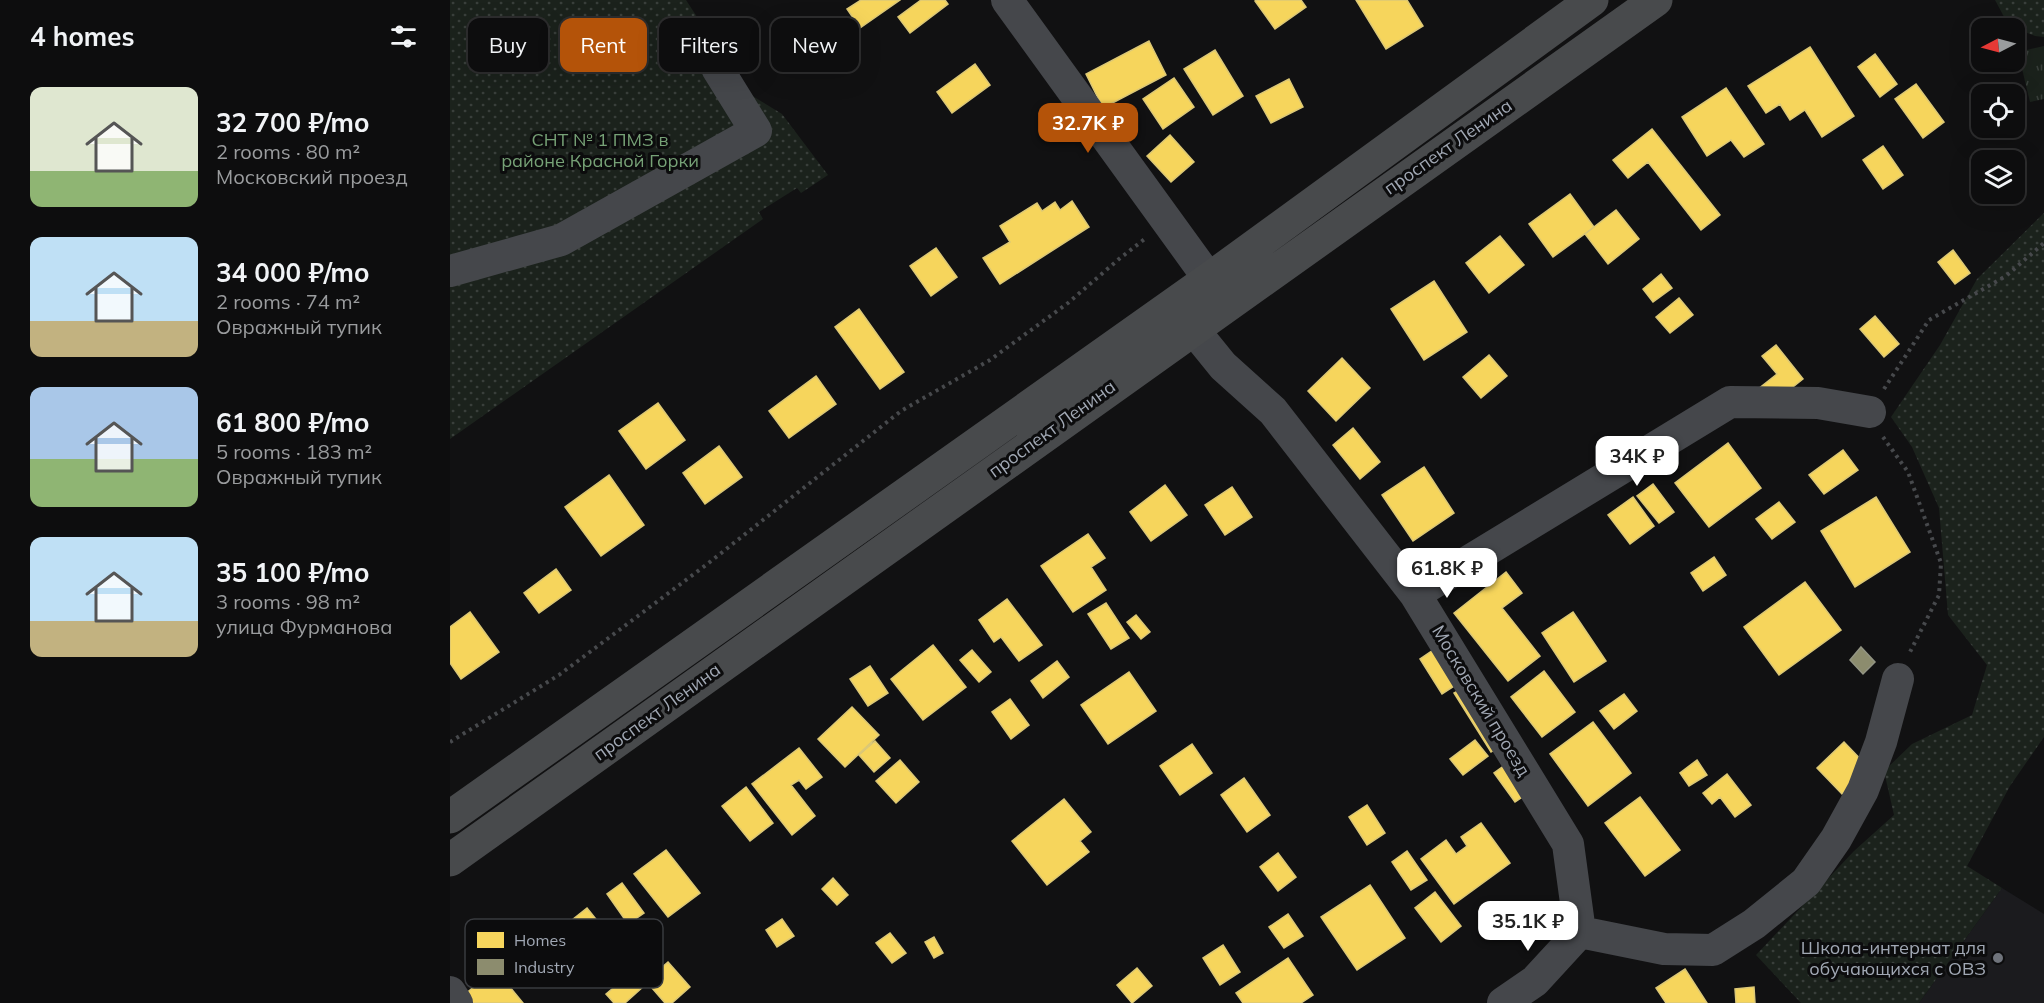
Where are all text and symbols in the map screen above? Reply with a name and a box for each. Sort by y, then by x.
chip: Buy [468,18,548,72]
chip: Rent [560,18,647,72]
chip: Filters [659,18,759,72]
chip: New [771,18,859,72]
north arrow [1971,18,2025,72]
map controls [1971,18,2025,204]
text: 4 homes [30,20,134,53]
icon: filters [387,20,420,53]
button: locate [1971,84,2025,138]
street label: проспект Ленина [1379,94,1516,199]
pin: 32.7K ₽ [1033,103,1143,154]
text: 32 700 ₽/mo [216,106,369,139]
text: 32.7K ₽ [1052,110,1124,135]
icon: home [78,111,150,183]
park label: СНТ № 1 ПМЗ в районе Красной Горки [501,128,699,172]
text: 2 rooms · 80 m² [216,139,360,164]
button: layers [1971,150,2025,204]
text: Московский проезд [216,164,408,189]
text: 34 000 ₽/mo [216,256,369,289]
icon: home [78,261,150,333]
text: 2 rooms · 74 m² [216,289,360,314]
text: Овражный тупик [216,314,382,339]
street label: проспект Ленина [984,375,1120,482]
text: 61 800 ₽/mo [216,406,369,439]
icon: home [78,411,150,483]
pin: 34K ₽ [1595,436,1679,487]
text: 5 rooms · 183 m² [216,439,372,464]
text: 34K ₽ [1610,443,1664,468]
text: Овражный тупик [216,464,382,489]
pin: 61.8K ₽ [1392,548,1502,599]
text: 61.8K ₽ [1411,555,1483,580]
text: 35 100 ₽/mo [216,556,369,589]
icon: home [78,561,150,633]
text: 3 rooms · 98 m² [216,589,360,614]
text: улица Фурманова [216,614,392,639]
street label: Московский проезд [1427,621,1536,781]
street label: проспект Ленина [589,658,725,765]
pin: 35.1K ₽ [1473,901,1583,952]
text: 35.1K ₽ [1492,908,1564,933]
legend [465,919,663,988]
text: Homes [514,930,566,950]
place label: Школа-интернат для обучающихся с ОВЗ [1801,936,1986,980]
marker: Школа-интернат для обучающихся с ОВЗ [1991,951,2005,965]
text: Industry [514,957,575,977]

